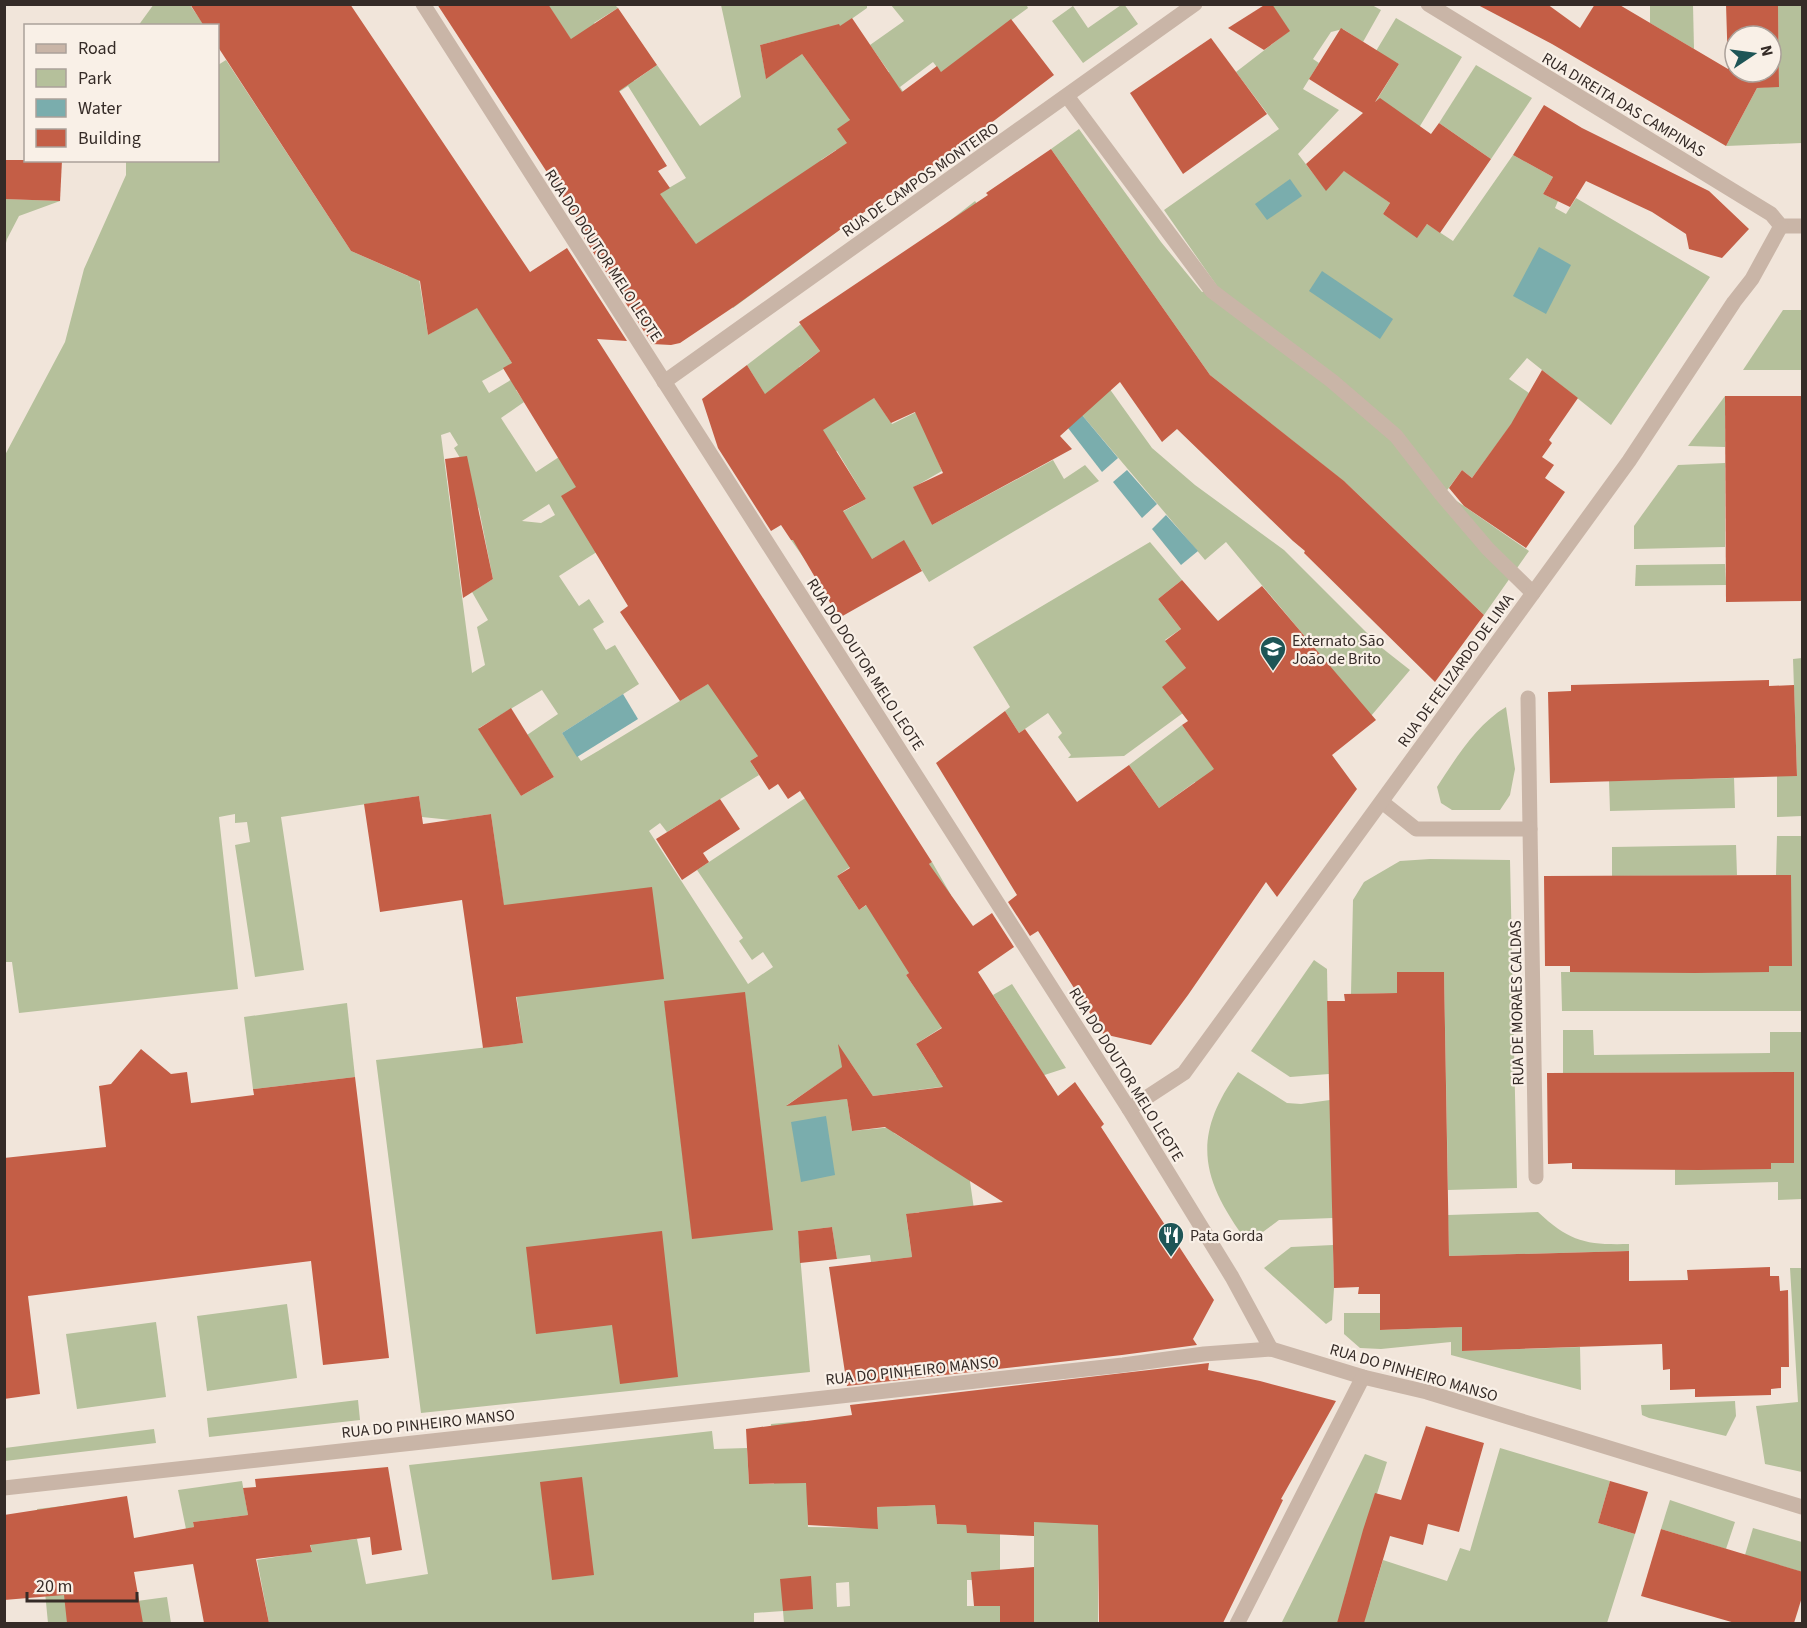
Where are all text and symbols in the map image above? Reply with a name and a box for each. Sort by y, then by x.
legend [24,24,219,162]
north arrow [1723,24,1783,84]
text: Road [78,36,117,61]
text: N [1755,43,1779,59]
street label: RUA DIREITA DAS CAMPINAS [1538,47,1709,162]
text: Park [78,66,112,91]
text: Water [78,96,122,121]
street label: RUA DE CAMPOS MONTEIRO [838,117,1003,242]
text: Building [78,126,141,151]
street label: RUA DO DOUTOR MELO LEOTE [539,165,667,346]
street label: RUA DO DOUTOR MELO LEOTE [801,574,929,755]
street label: RUA DE FELIZARDO DE LIMA [1393,589,1519,752]
place label: Externato São João de Brito [1292,630,1384,670]
school or university icon: Externato São João de Brito [1258,634,1288,672]
street label: RUA DE MORAES CALDAS [1505,920,1529,1086]
street label: RUA DO DOUTOR MELO LEOTE [1063,983,1189,1166]
restaurant icon: Pata Gorda [1156,1220,1186,1258]
place label: Pata Gorda [1190,1225,1263,1247]
street label: RUA DO PINHEIRO MANSO [1327,1338,1500,1408]
street label: RUA DO PINHEIRO MANSO [824,1351,1000,1391]
street label: RUA DO PINHEIRO MANSO [340,1404,516,1444]
scale bar [27,1565,136,1603]
text: 20 m [36,1574,72,1599]

